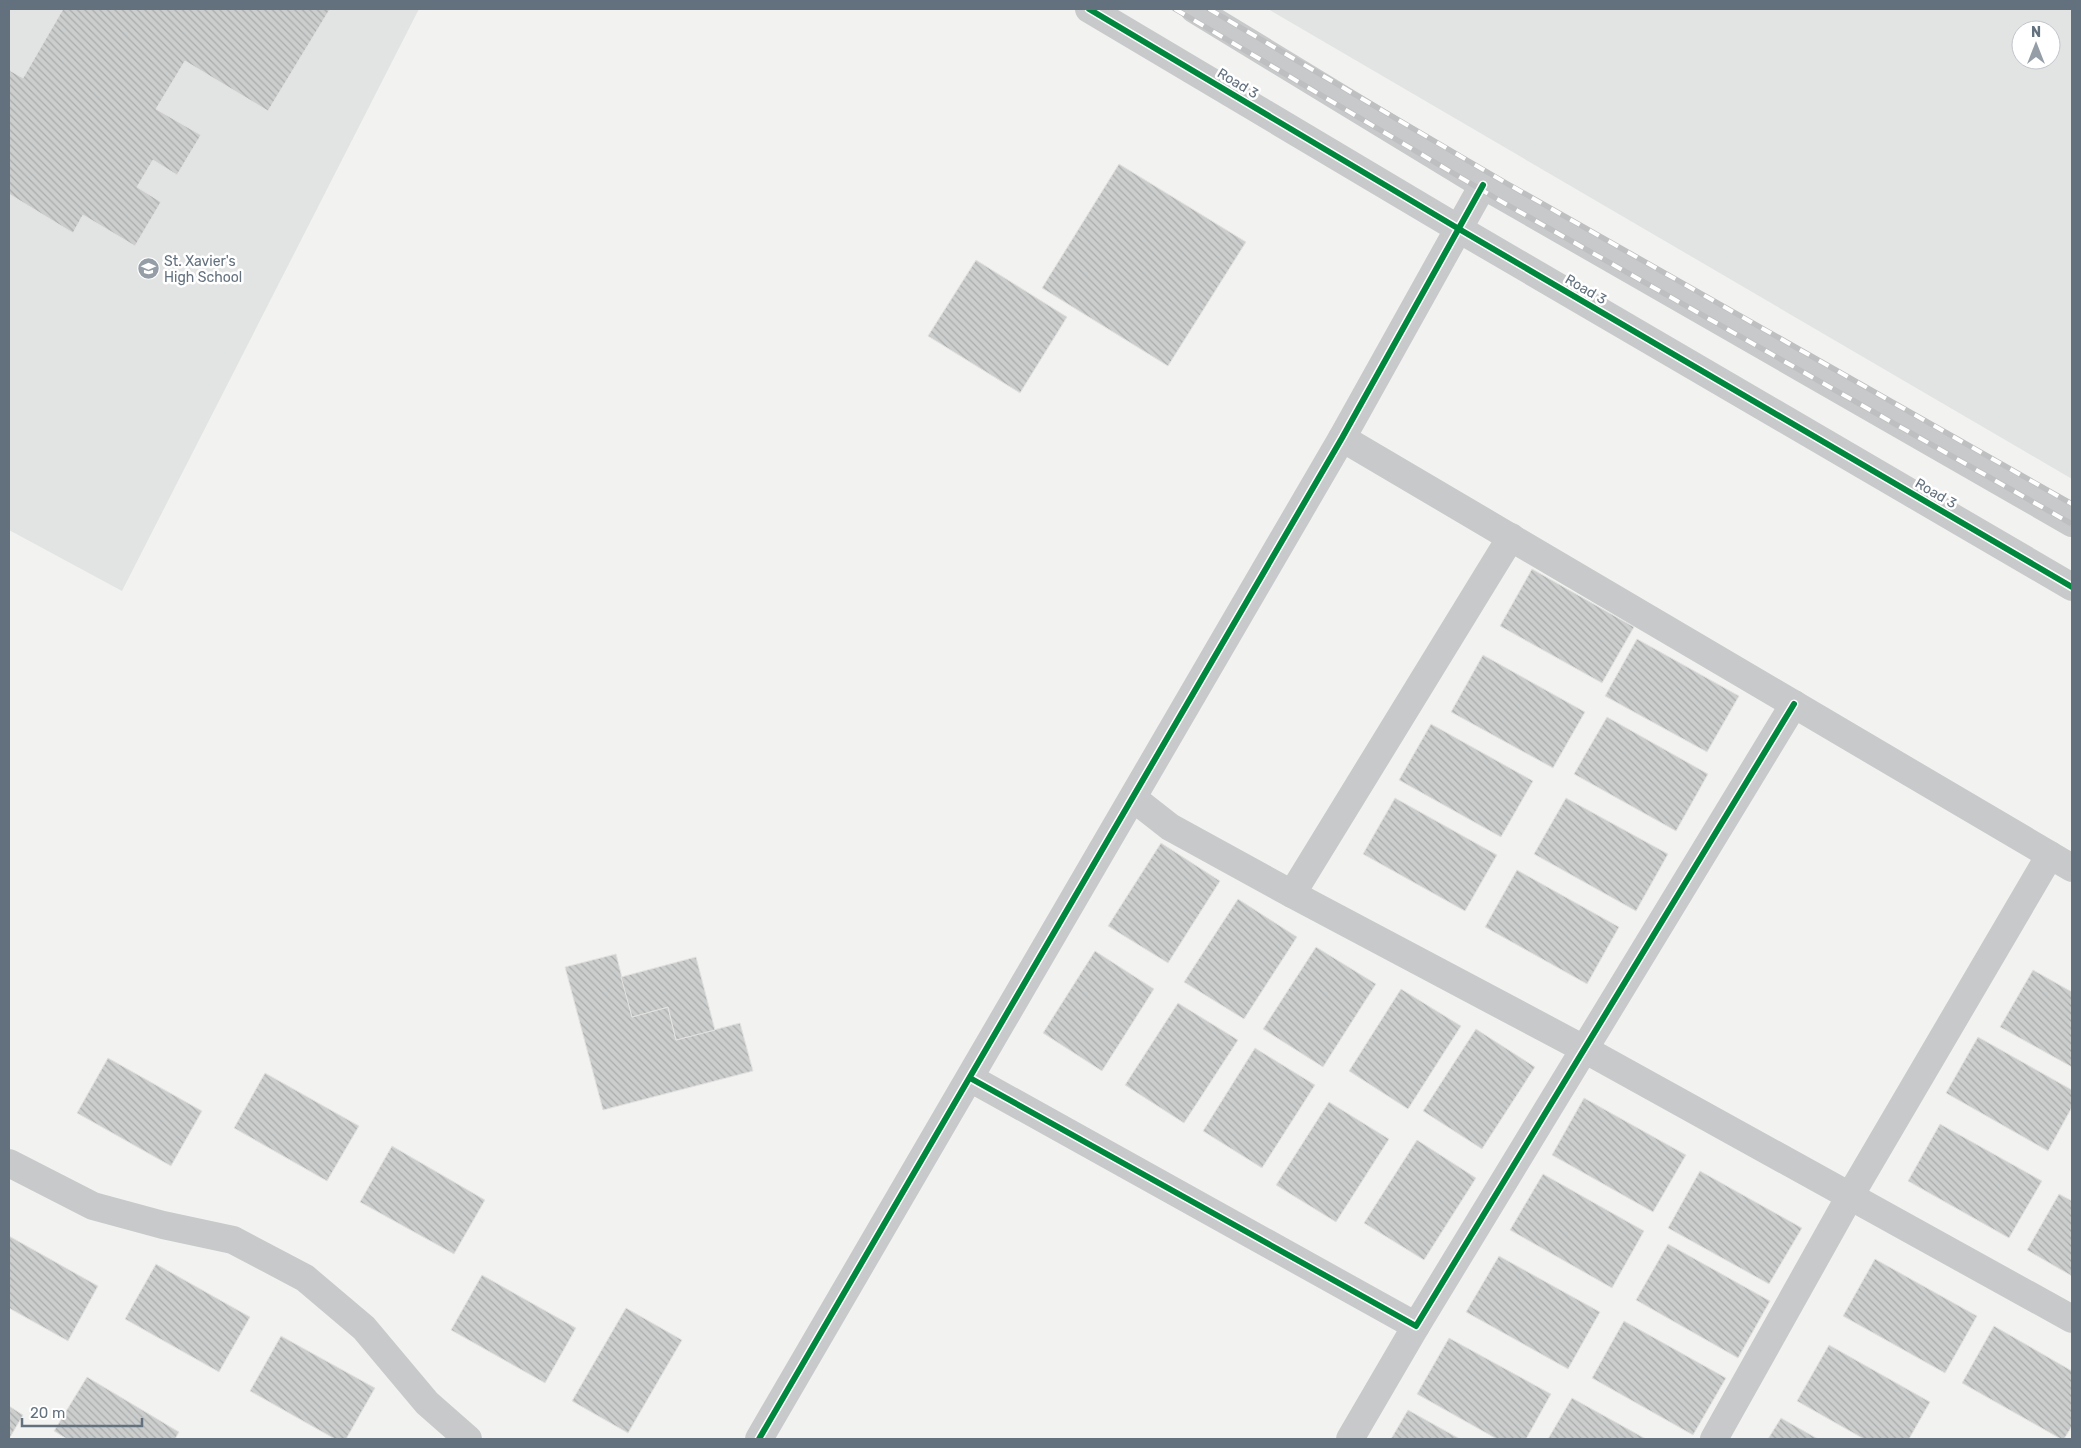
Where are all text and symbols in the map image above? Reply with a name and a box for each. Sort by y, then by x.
north arrow [2011,20,2061,70]
text: N [2031,24,2041,41]
street label: Road 3 [1214,65,1261,102]
place label: St. Xavier's High School [164,253,242,286]
school or university icon: St. Xavier's High School [136,257,160,281]
street label: Road 3 [1562,271,1609,308]
street label: Road 3 [1912,475,1959,512]
scale bar [22,1396,142,1428]
text: 20 m [30,1404,65,1422]

